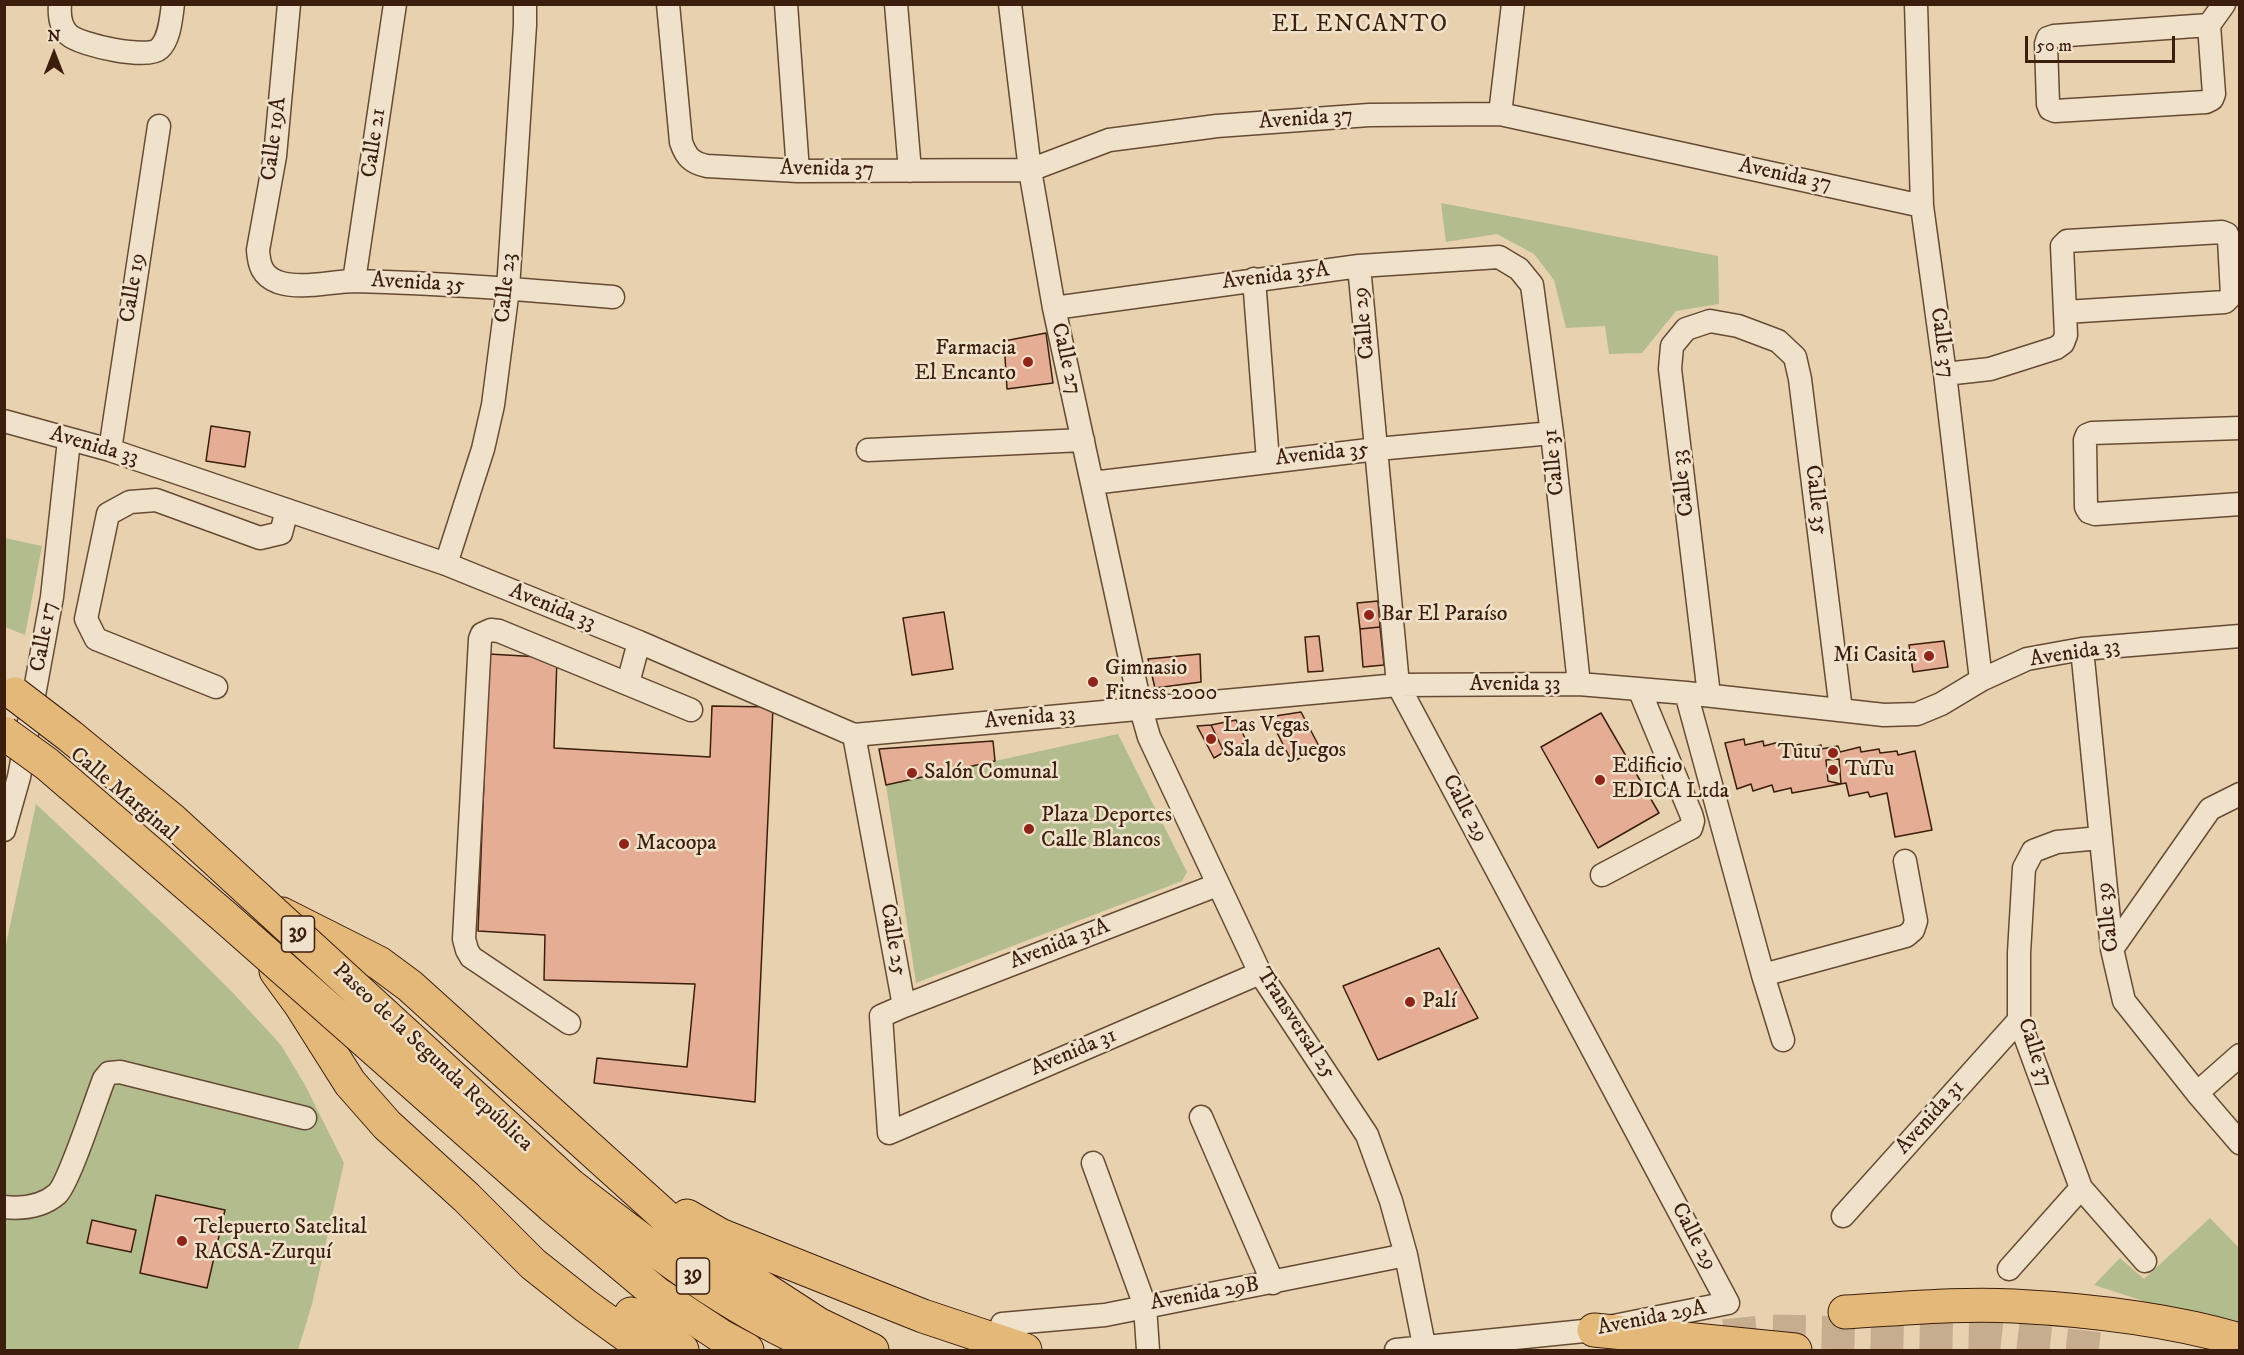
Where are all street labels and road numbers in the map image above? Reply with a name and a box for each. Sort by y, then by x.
street label: Calle 19A [257,96,293,182]
street label: Avenida 37 [1258,104,1354,136]
street label: Calle 21 [357,107,393,179]
street label: Avenida 37 [1736,153,1834,199]
street label: Avenida 37 [780,156,874,184]
street label: Calle 19 [115,251,153,325]
street label: Calle 23 [491,252,523,324]
street label: Avenida 35A [1221,257,1331,297]
street label: Avenida 35 [371,268,465,300]
street label: Calle 29 [1348,285,1382,361]
street label: Calle 37 [1923,306,1959,380]
street label: Calle 27 [1044,321,1086,397]
street label: Avenida 33 [47,422,141,472]
street label: Calle 31 [1538,427,1572,497]
street label: Avenida 35 [1274,437,1370,473]
street label: Calle 33 [1667,448,1701,518]
street label: Calle 35 [1798,464,1832,536]
street label: Avenida 33 [505,579,599,637]
street label: Calle 17 [26,600,64,674]
street label: Avenida 33 [2028,634,2122,674]
street label: Avenida 33 [1470,672,1560,698]
street label: Avenida 33 [984,702,1076,736]
street label: Calle Marginal [64,742,182,848]
street label: Calle 29 [1435,771,1493,847]
street label: Calle 39 [2092,881,2126,953]
street label: Calle 25 [873,902,911,978]
street label: Avenida 31A [1006,914,1114,976]
road number: 39 [282,916,314,952]
street label: Paseo de la Segunda República [326,958,538,1158]
street label: Transversal 25 [1249,963,1341,1085]
street label: Calle 37 [2011,1015,2057,1091]
street label: Avenida 31 [1027,1023,1121,1083]
street label: Avenida 31 [1891,1075,1971,1161]
street label: Calle 29 [1664,1199,1722,1275]
road number: 39 [676,1258,710,1294]
street label: Avenida 29B [1148,1272,1262,1318]
street label: Avenida 29A [1595,1296,1709,1342]

